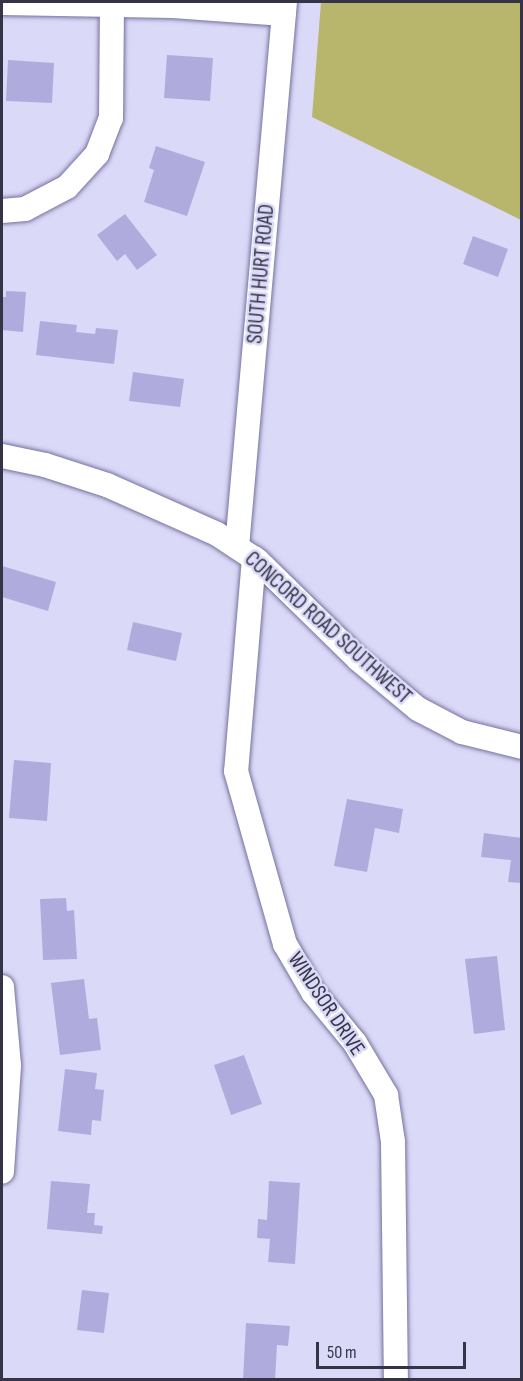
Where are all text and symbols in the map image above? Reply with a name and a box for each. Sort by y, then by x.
street label: SOUTH HURT ROAD [242,203,280,345]
street label: CONCORD ROAD SOUTHWEST [239,546,417,710]
street label: WINDSOR DRIVE [282,947,370,1061]
scale bar [319,1330,469,1368]
text: 50 m [327,1342,357,1363]

